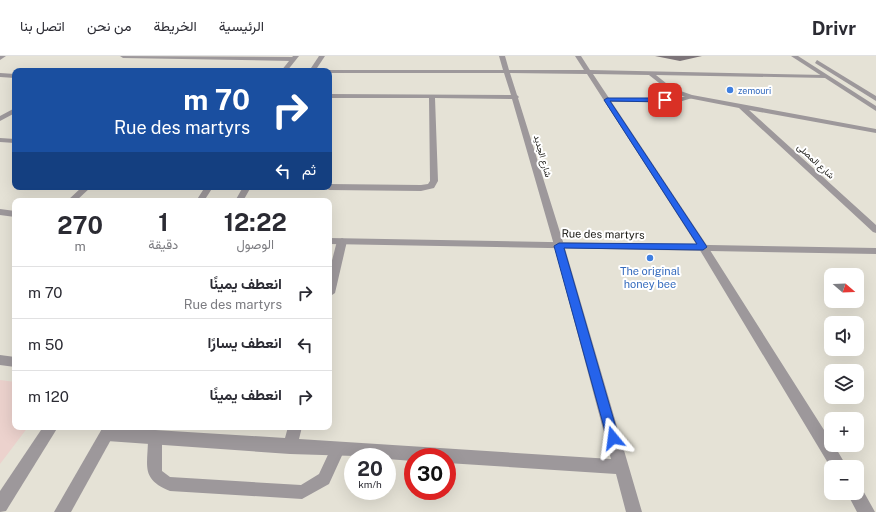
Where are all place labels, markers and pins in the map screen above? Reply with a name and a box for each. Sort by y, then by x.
pin [648,83,682,117]
marker: zemouri [725,85,735,95]
place label: zemouri [738,85,771,96]
marker: The original honey bee [645,253,655,263]
place label: The original honey bee [620,265,680,290]

